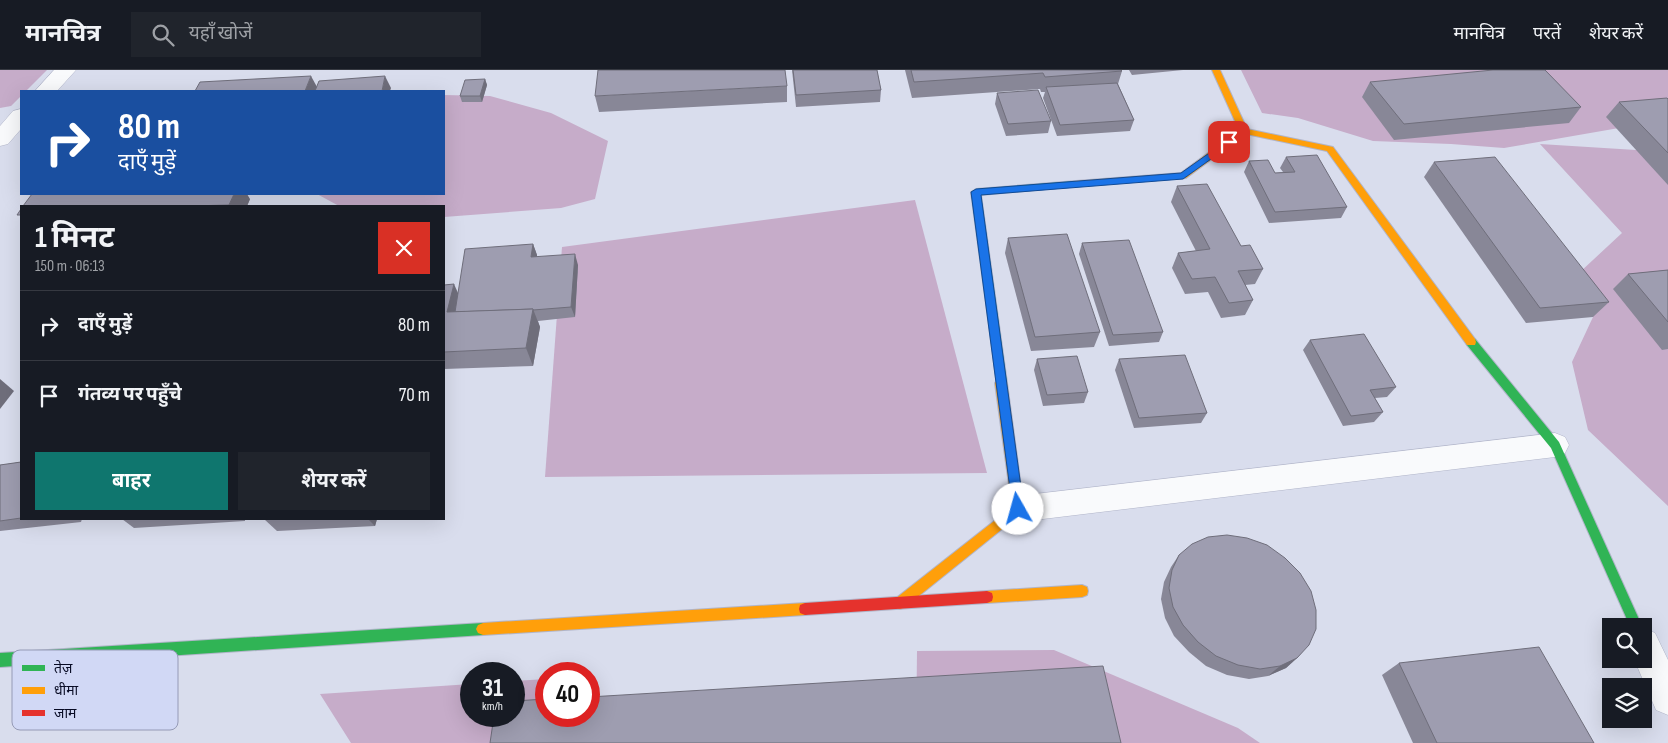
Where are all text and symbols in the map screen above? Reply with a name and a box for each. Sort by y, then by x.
search box [131,12,481,57]
text: मानचित्र [25,19,101,48]
icon: search [149,21,177,49]
text: यहाँ खोजें [189,22,252,45]
text: मानचित्र [1454,23,1505,44]
text: परतें [1533,23,1561,44]
text: शेयर करें [1589,23,1643,44]
text: 80 m [118,106,180,149]
icon: right [35,110,100,175]
pin [1208,121,1250,163]
icon: arrive [1215,128,1243,156]
text: दाएँ मुड़ें [118,149,176,176]
text: 1 मिनट [35,220,114,256]
button: close [378,222,430,274]
text: 150 m · 06:13 [35,257,105,276]
icon: right [35,312,63,340]
text: दाएँ मुड़ें [78,313,132,336]
text: 80 m [398,314,430,337]
icon: arrive [35,382,63,410]
text: गंतव्य पर पहुँचे [78,383,182,406]
text: 70 m [399,384,430,407]
button: बाहर [35,452,228,510]
button: शेयर करें [238,452,430,510]
position arrow [991,482,1043,534]
map controls [1602,618,1652,728]
button: search [1602,618,1652,668]
legend [12,650,178,730]
text: तेज़ [54,659,73,677]
speed limit sign: 40 [535,662,600,727]
text: 31 [482,673,503,704]
button: layers [1602,678,1652,728]
text: धीमा [54,682,79,699]
text: km/h [482,699,503,714]
text: जाम [54,705,77,722]

